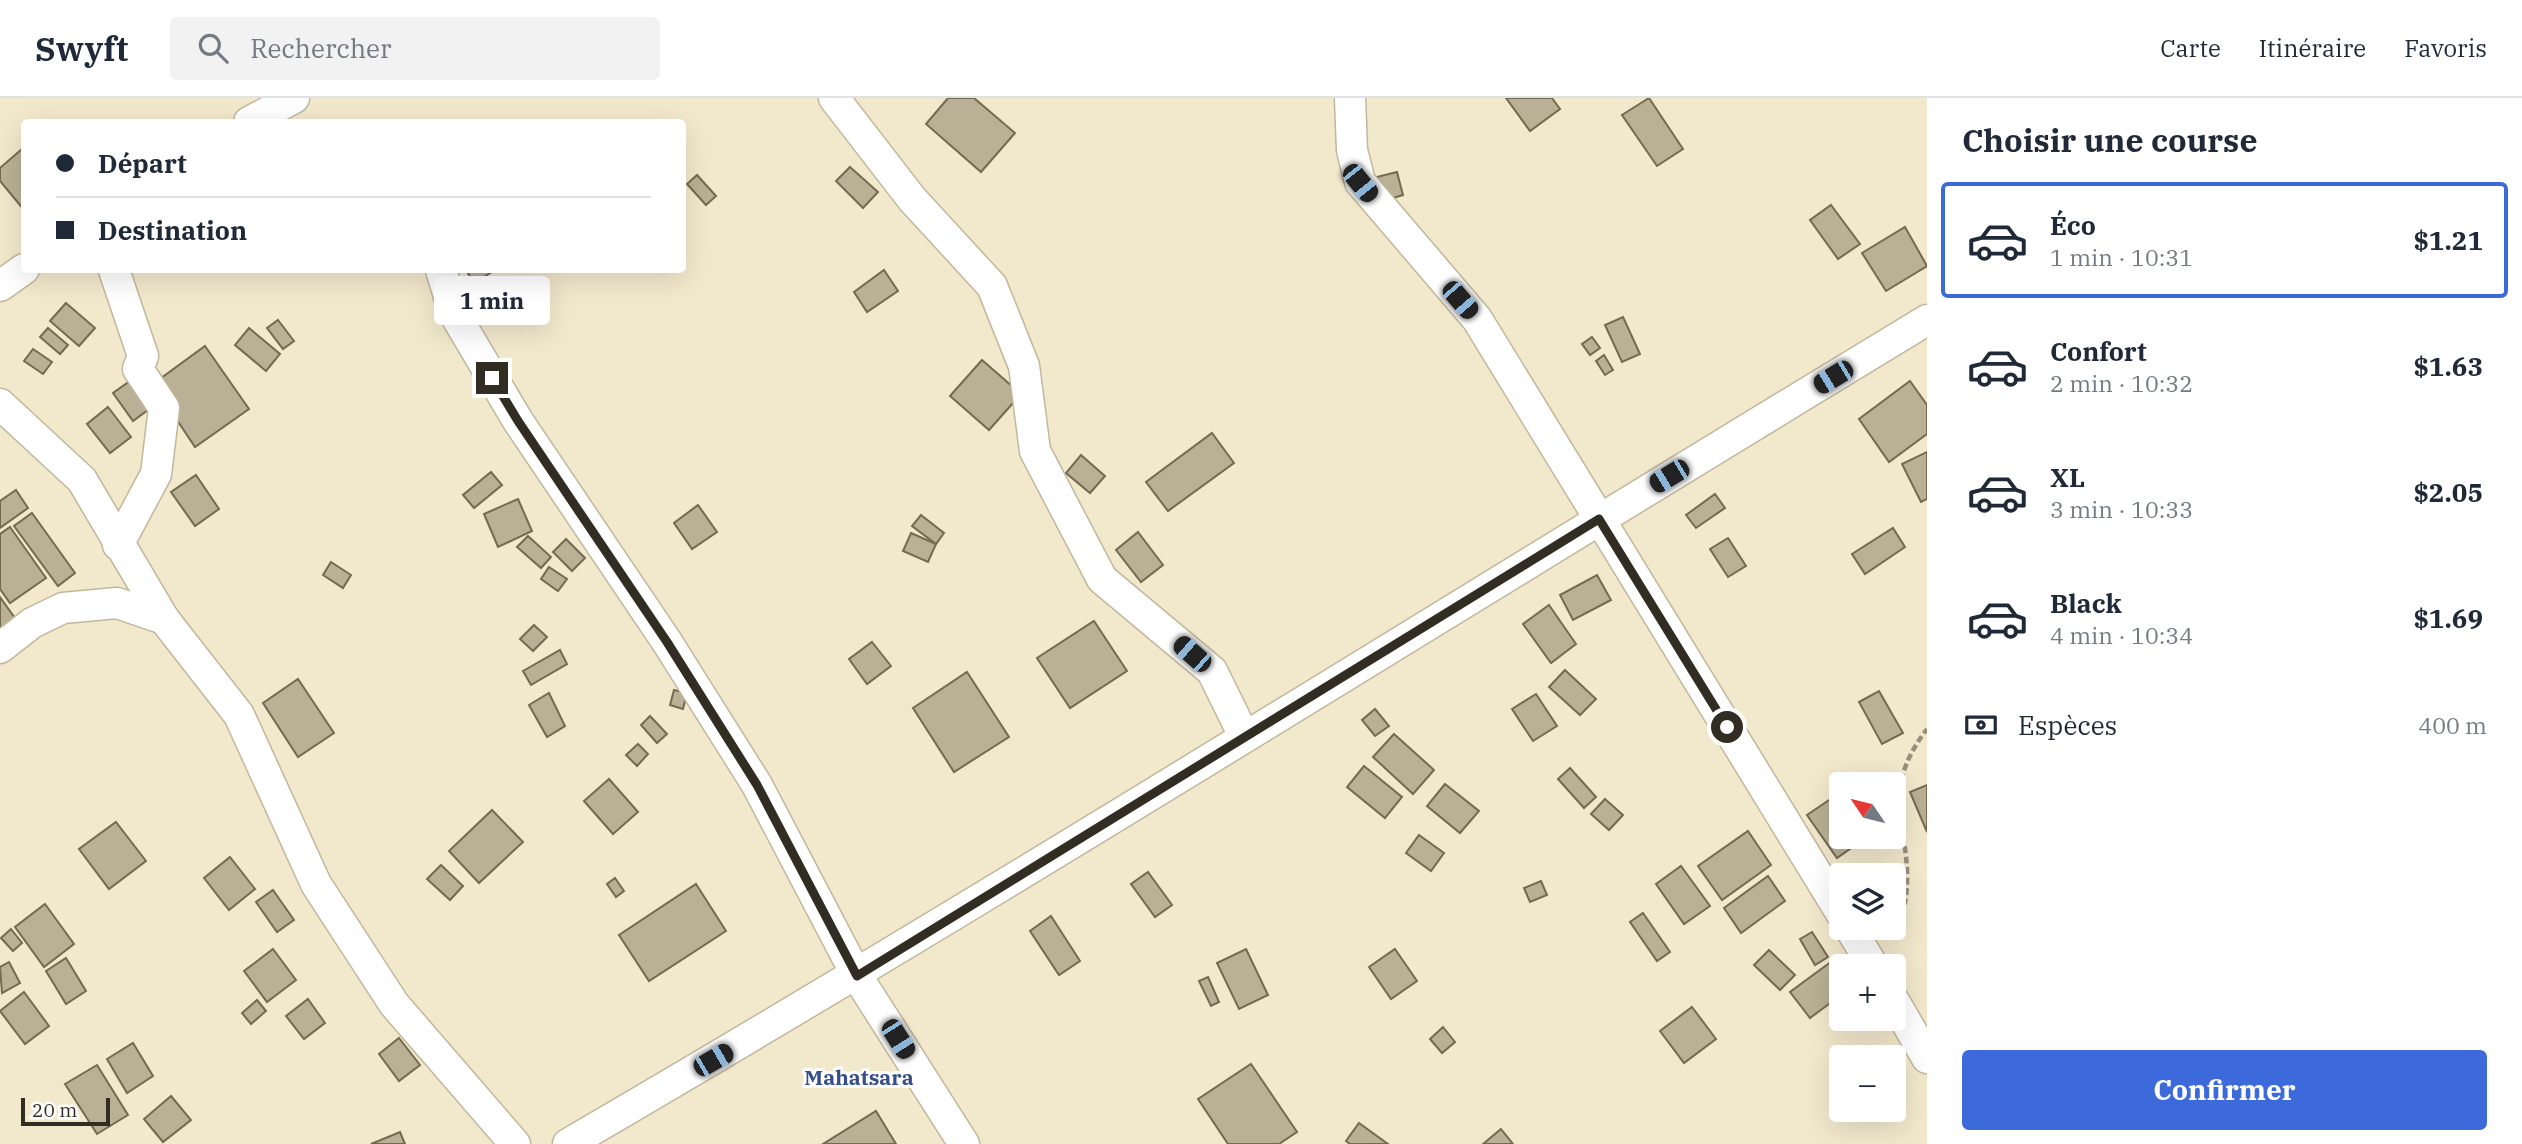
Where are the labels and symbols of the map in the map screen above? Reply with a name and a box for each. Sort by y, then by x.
car [1339,160,1382,206]
callout: 1 min [434,276,550,326]
car [1439,277,1482,323]
car [1810,357,1857,397]
route end [476,362,508,394]
car [1646,456,1693,496]
car [1170,632,1215,676]
route start [1711,711,1743,743]
north arrow [1829,772,1906,849]
car [878,1016,919,1062]
car [690,1040,737,1080]
district label: Mahatsara [804,1063,914,1091]
scale bar [21,1095,110,1127]

